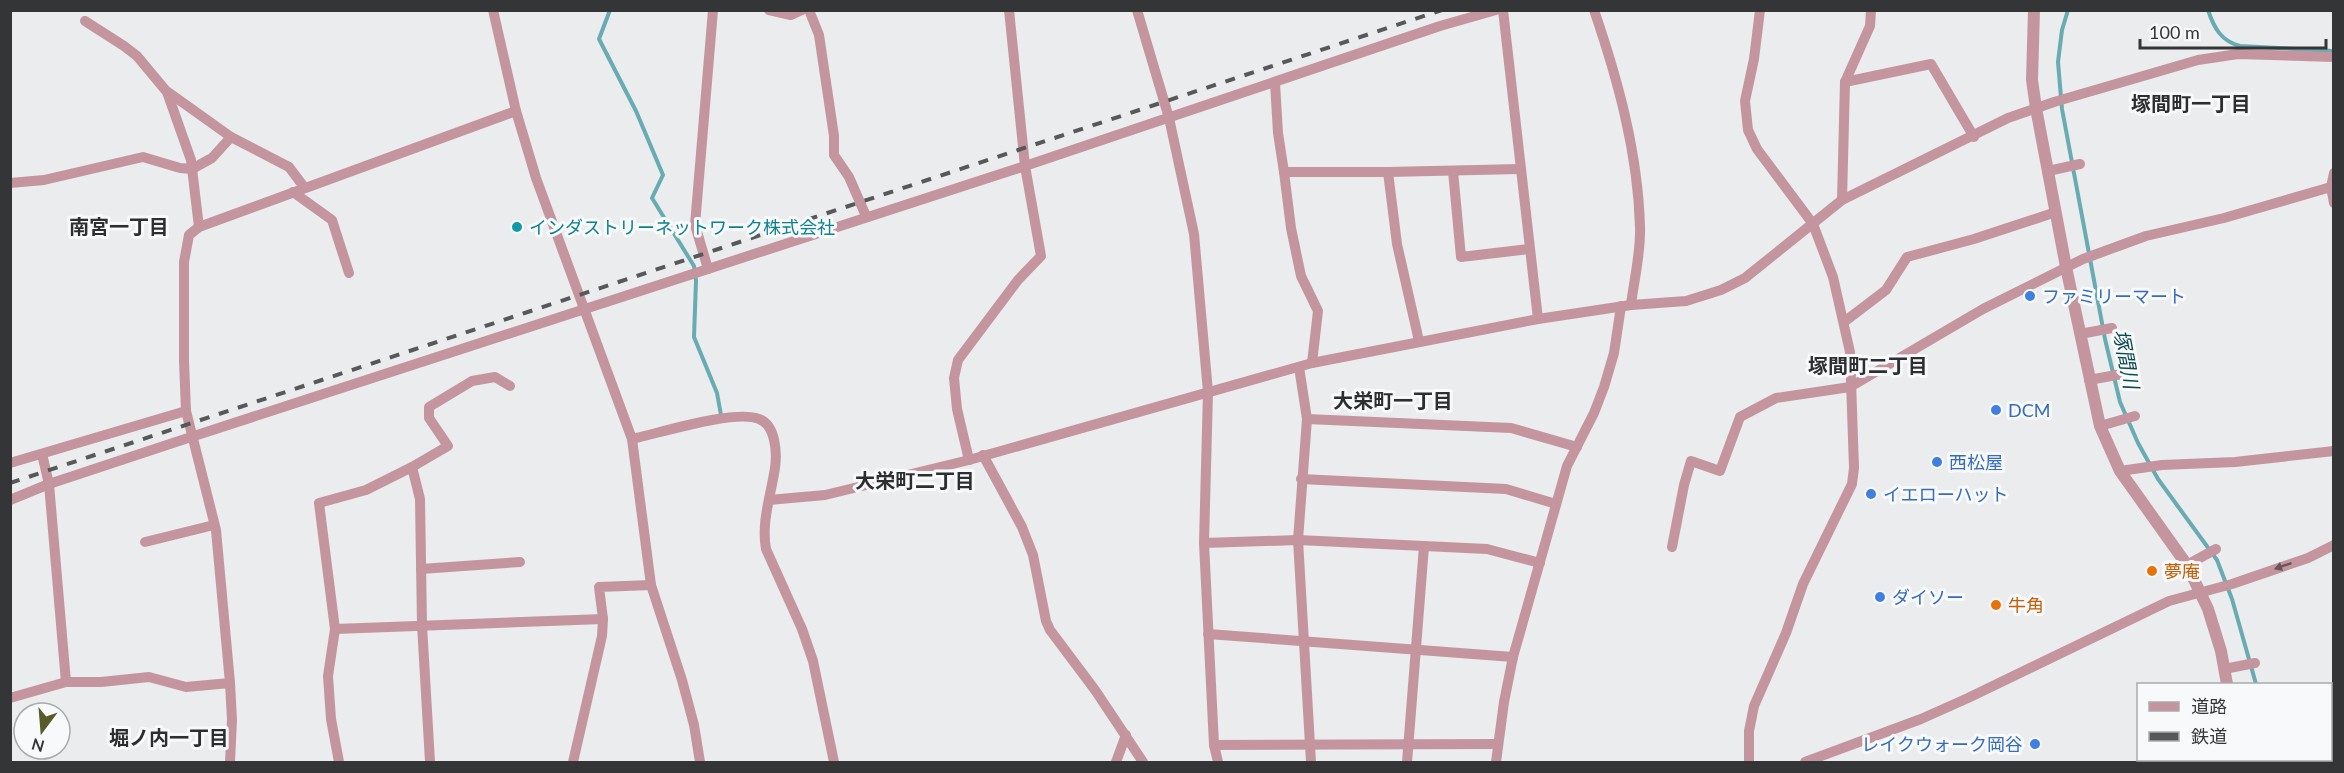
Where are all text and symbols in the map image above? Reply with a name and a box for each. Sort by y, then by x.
scale bar [2140,12,2326,50]
text: 100 m [2149,21,2200,43]
district label: 塚間町一丁目 [2131,91,2251,115]
district label: 南宮一丁目 [69,214,169,238]
place label: インダストリーネットワーク株式会社 [529,216,835,238]
marker: インダストリーネットワーク株式会社 [510,220,524,234]
place label: ファミリーマート [2042,285,2186,307]
marker: ファミリーマート [2023,289,2037,303]
water label: 塚間川 [2109,327,2145,393]
district label: 塚間町二丁目 [1808,353,1928,377]
district label: 大栄町一丁目 [1333,388,1453,412]
place label: DCM [2008,399,2050,421]
marker: DCM [1989,403,2003,417]
place label: 西松屋 [1949,451,2003,473]
marker: 西松屋 [1930,455,1944,469]
district label: 大栄町二丁目 [855,468,975,492]
place label: イエローハット [1883,483,2008,505]
marker: イエローハット [1864,487,1878,501]
place label: 夢庵 [2164,560,2200,582]
one-way arrow [2274,562,2292,571]
marker: 夢庵 [2145,564,2159,578]
place label: ダイソー [1892,586,1964,608]
marker: ダイソー [1873,590,1887,604]
place label: 牛角 [2008,594,2044,616]
marker: 牛角 [1989,598,2003,612]
legend [2137,683,2332,761]
text: 道路 [2191,695,2227,717]
north arrow [12,701,72,761]
district label: 堀ノ内一丁目 [109,725,229,749]
text: 鉄道 [2191,725,2227,747]
place label: レイクウォーク岡谷 [1861,733,2023,755]
text: N [29,735,46,757]
marker: レイクウォーク岡谷 [2028,737,2042,751]

